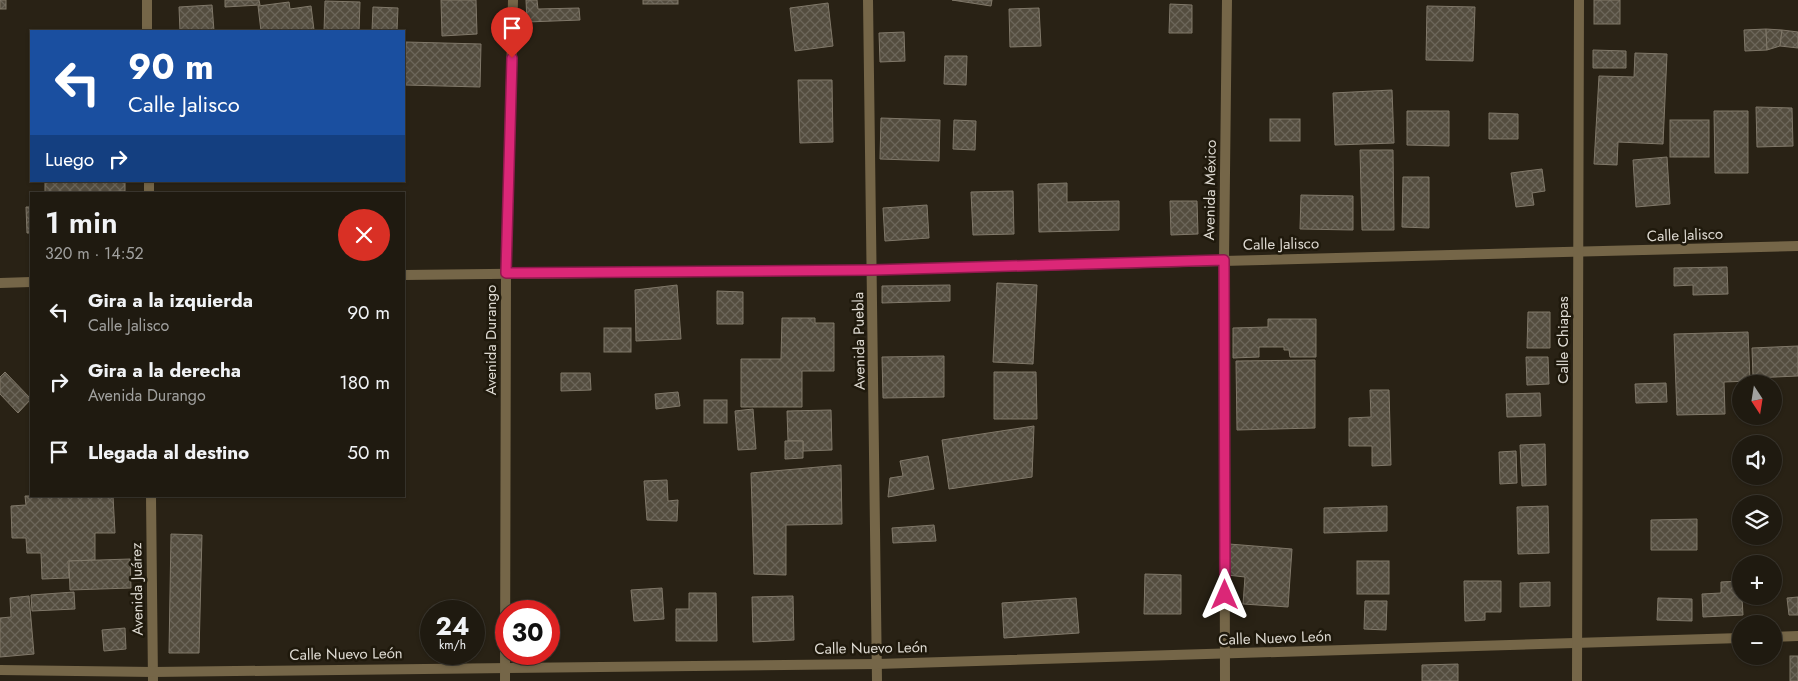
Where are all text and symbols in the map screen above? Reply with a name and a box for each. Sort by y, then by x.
pin [491,7,533,58]
icon: arrive [498,14,526,42]
text: 90 m [128,42,214,92]
icon: left [45,50,110,115]
text: Calle Jalisco [128,88,240,120]
street label: Avenida México [1198,139,1222,241]
icon: right [104,145,132,173]
text: Luego [45,146,94,173]
text: 1 min [45,201,118,244]
button: close [338,209,390,261]
street label: Calle Jalisco [1647,223,1723,247]
street label: Calle Jalisco [1243,232,1319,256]
text: 320 m · 14:52 [45,242,144,265]
street label: Avenida Durango [480,285,502,395]
text: Gira a la izquierda [88,287,253,314]
street label: Avenida Puebla [847,292,871,390]
street label: Calle Chiapas [1552,296,1574,384]
icon: left [45,298,73,326]
text: 90 m [347,299,390,326]
text: Calle Jalisco [88,314,169,337]
text: Gira a la derecha [88,357,241,384]
icon: right [45,368,73,396]
text: 180 m [339,369,390,396]
north arrow [1732,375,1782,425]
map controls [1732,375,1782,665]
text: Avenida Durango [88,384,206,407]
button: sound [1732,435,1782,485]
icon: arrive [45,438,73,466]
text: Llegada al destino [88,439,249,466]
text: 50 m [347,439,390,466]
button: layers [1732,495,1782,545]
street label: Avenida Juárez [125,542,149,636]
button: + [1732,555,1782,605]
position arrow [1198,568,1250,620]
speed limit sign: 30 [495,600,560,665]
text: 24 [436,608,469,644]
button: − [1732,615,1782,665]
street label: Calle Nuevo León [1218,625,1332,651]
text: km/h [439,636,466,654]
street label: Calle Nuevo León [814,636,928,660]
street label: Calle Nuevo León [289,642,403,666]

